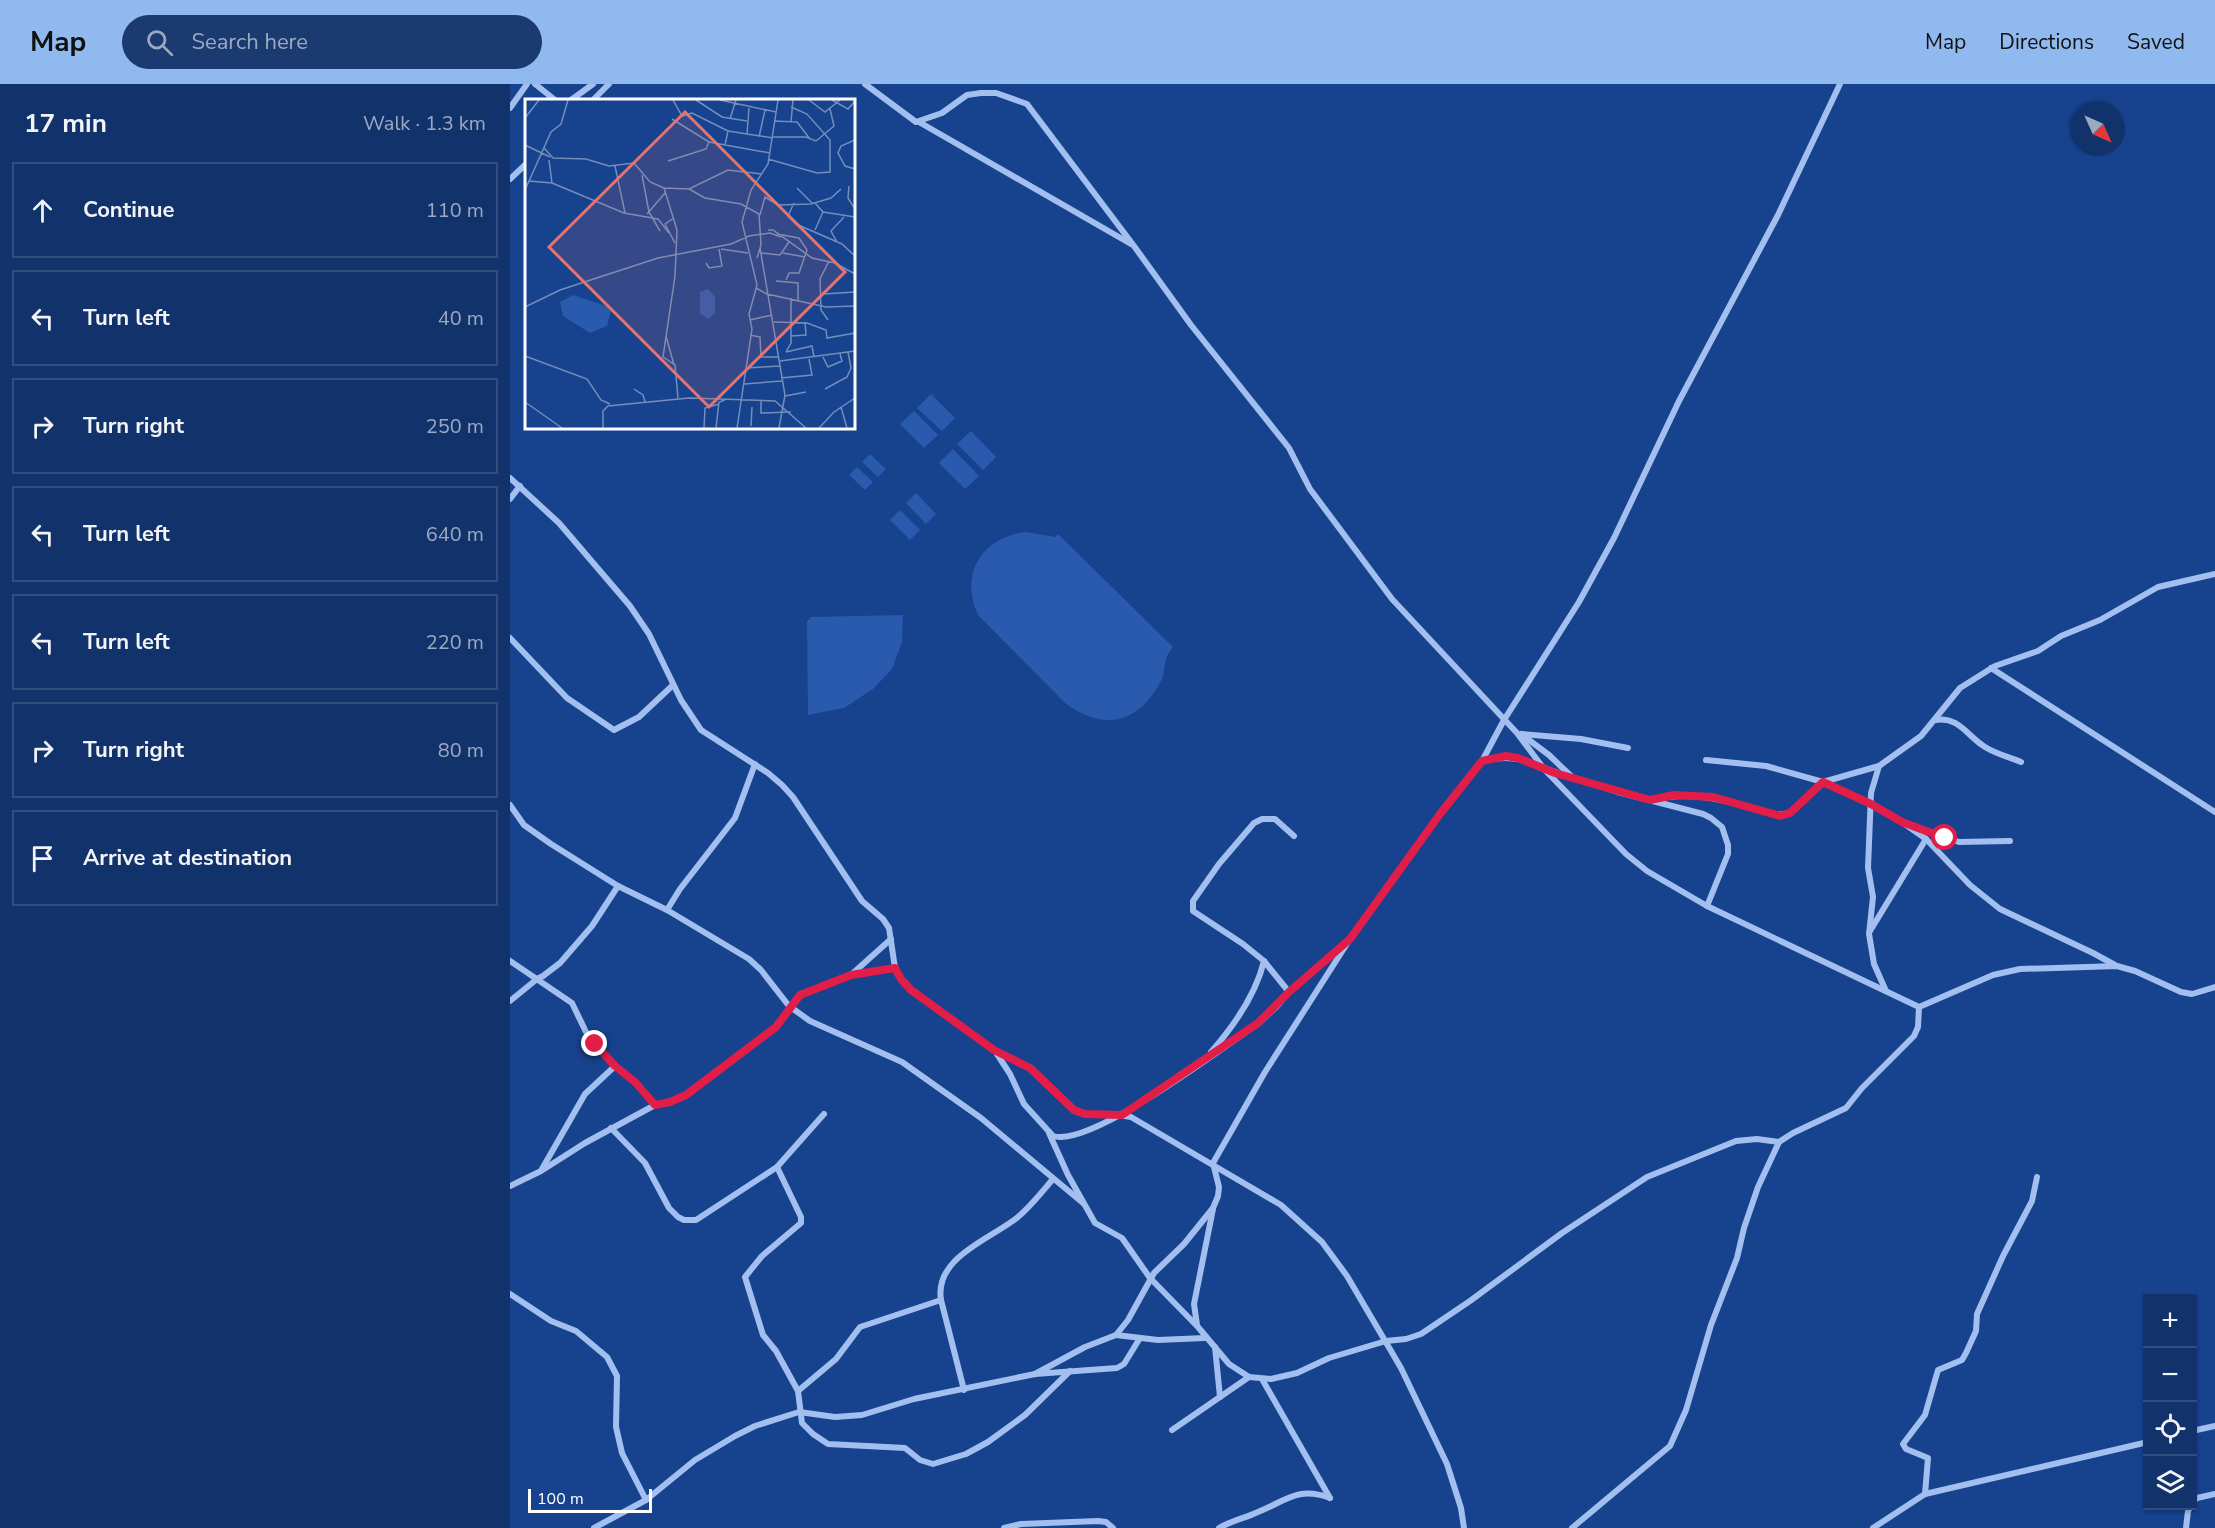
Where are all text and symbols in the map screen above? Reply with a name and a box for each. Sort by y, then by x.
search box [122,15,542,69]
text: Map [30,23,86,61]
icon: search [143,26,176,59]
text: Search here [191,27,308,57]
text: Map [1925,28,1966,56]
text: Directions [1999,28,2094,56]
text: Saved [2127,28,2185,56]
inset map [525,99,855,429]
north arrow [2071,102,2125,156]
text: 17 min [24,106,107,141]
text: Walk · 1.3 km [363,110,486,137]
icon: ahead [26,194,59,227]
text: Continue [83,195,174,225]
text: 110 m [426,197,484,224]
icon: left [26,302,59,335]
text: Turn left [83,303,170,333]
text: 40 m [438,305,484,332]
icon: right [26,410,59,443]
text: Turn right [83,411,184,441]
text: 250 m [426,413,484,440]
icon: left [26,518,59,551]
text: Turn left [83,519,170,549]
text: 640 m [426,521,484,548]
icon: left [26,626,59,659]
text: Turn left [83,627,170,657]
text: 220 m [426,629,484,656]
icon: right [26,734,59,767]
text: Turn right [83,735,184,765]
text: 80 m [438,737,484,764]
route start [1931,824,1957,850]
icon: arrive [26,842,59,875]
text: Arrive at destination [83,843,292,873]
route end [581,1030,607,1056]
map controls [2143,1294,2197,1510]
button: + [2143,1294,2197,1348]
button: − [2143,1348,2197,1402]
button: locate [2143,1402,2197,1456]
button: layers [2143,1456,2197,1510]
scale bar [528,1486,652,1514]
text: 100 m [537,1488,584,1510]

